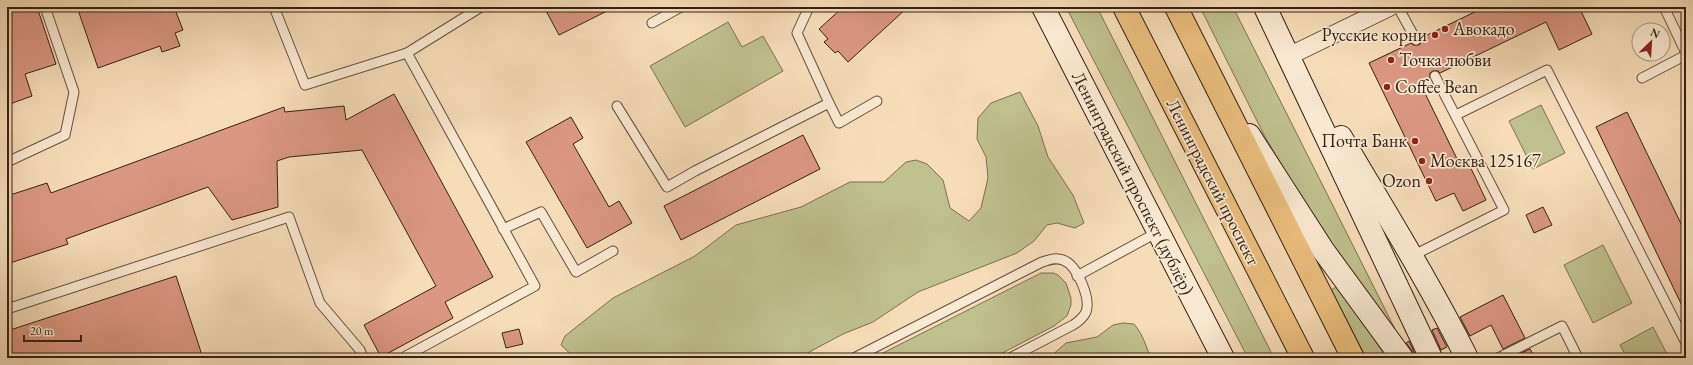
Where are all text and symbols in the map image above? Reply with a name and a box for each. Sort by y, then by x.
place label: Авокадо [1452,17,1515,40]
north arrow [1631,22,1671,62]
place label: Русские корни [1322,23,1427,46]
marker: Авокадо [1440,24,1450,34]
text: N [1648,25,1662,41]
marker: Русские корни [1430,30,1440,40]
place label: Точка любви [1399,48,1492,71]
marker: Точка любви [1386,55,1396,65]
street label: Ленинградский проспект (дублёр) [1067,67,1200,298]
place label: Coffee Bean [1395,75,1479,98]
marker: Coffee Bean [1382,82,1392,92]
street label: Ленинградский проспект [1162,95,1266,269]
place label: Почта Банк [1321,129,1407,152]
marker: Почта Банк [1410,136,1420,146]
place label: Москва 125167 [1430,149,1541,172]
marker: Москва 125167 [1417,156,1427,166]
place label: Ozon [1382,169,1421,192]
marker: Ozon [1424,176,1434,186]
scale bar [24,317,81,343]
text: 20 m [30,323,54,339]

